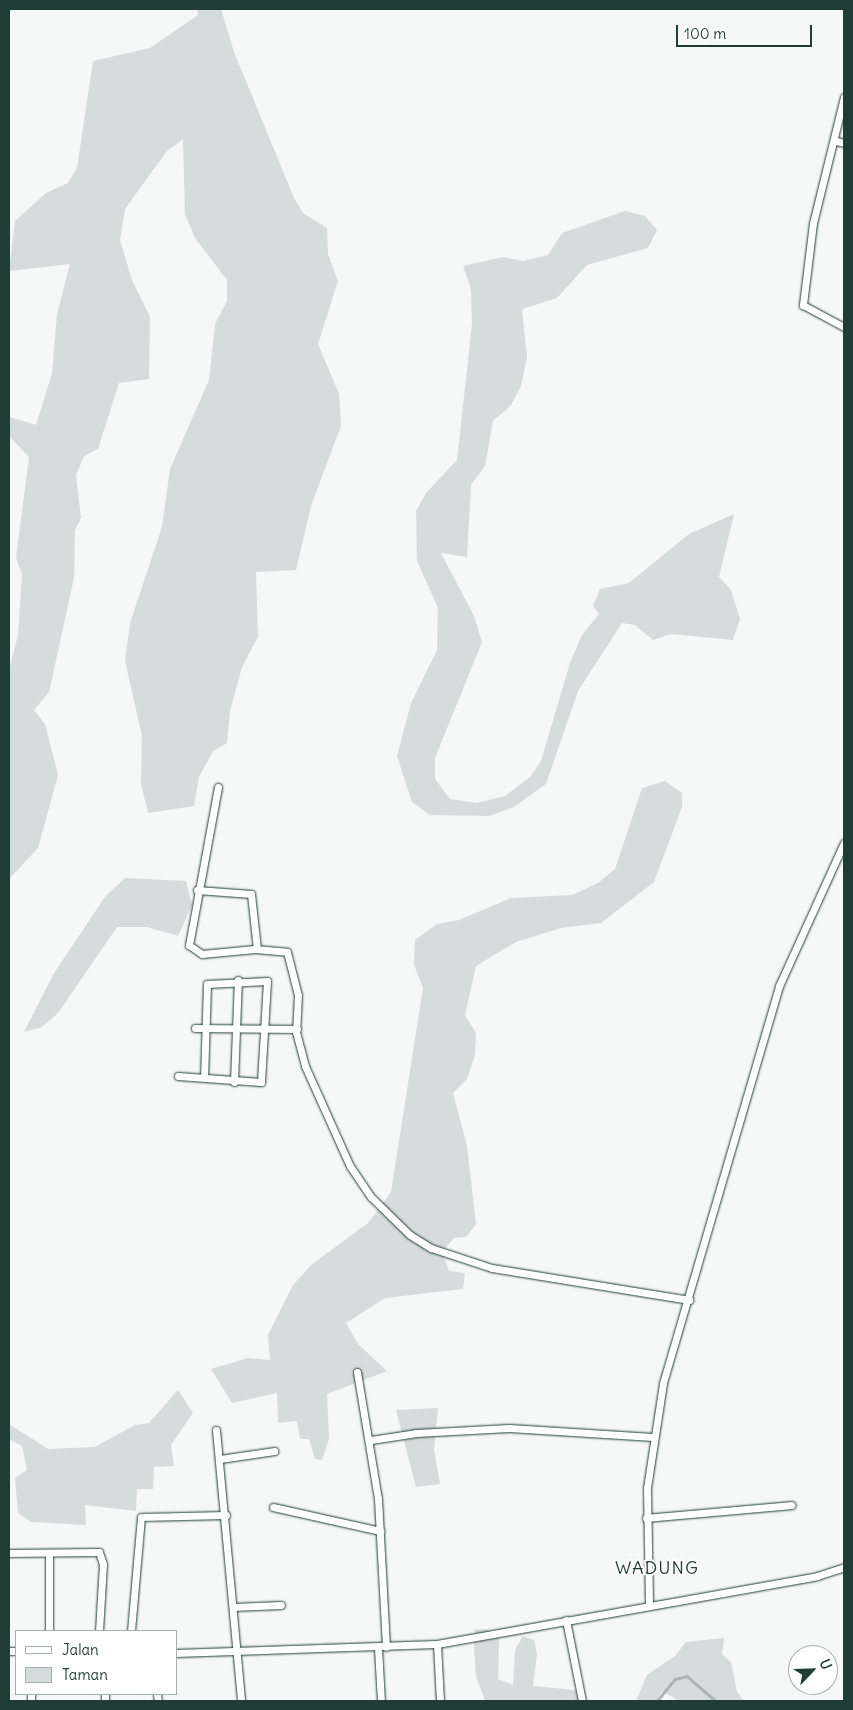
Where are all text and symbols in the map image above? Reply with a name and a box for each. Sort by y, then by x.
scale bar [678,15,814,47]
text: 100 m [684,24,726,43]
district label: WADUNG [614,1557,700,1579]
legend [15,1630,178,1695]
text: Jalan [62,1640,99,1659]
north arrow [788,1645,838,1695]
text: U [816,1656,836,1672]
text: Taman [62,1665,108,1684]

